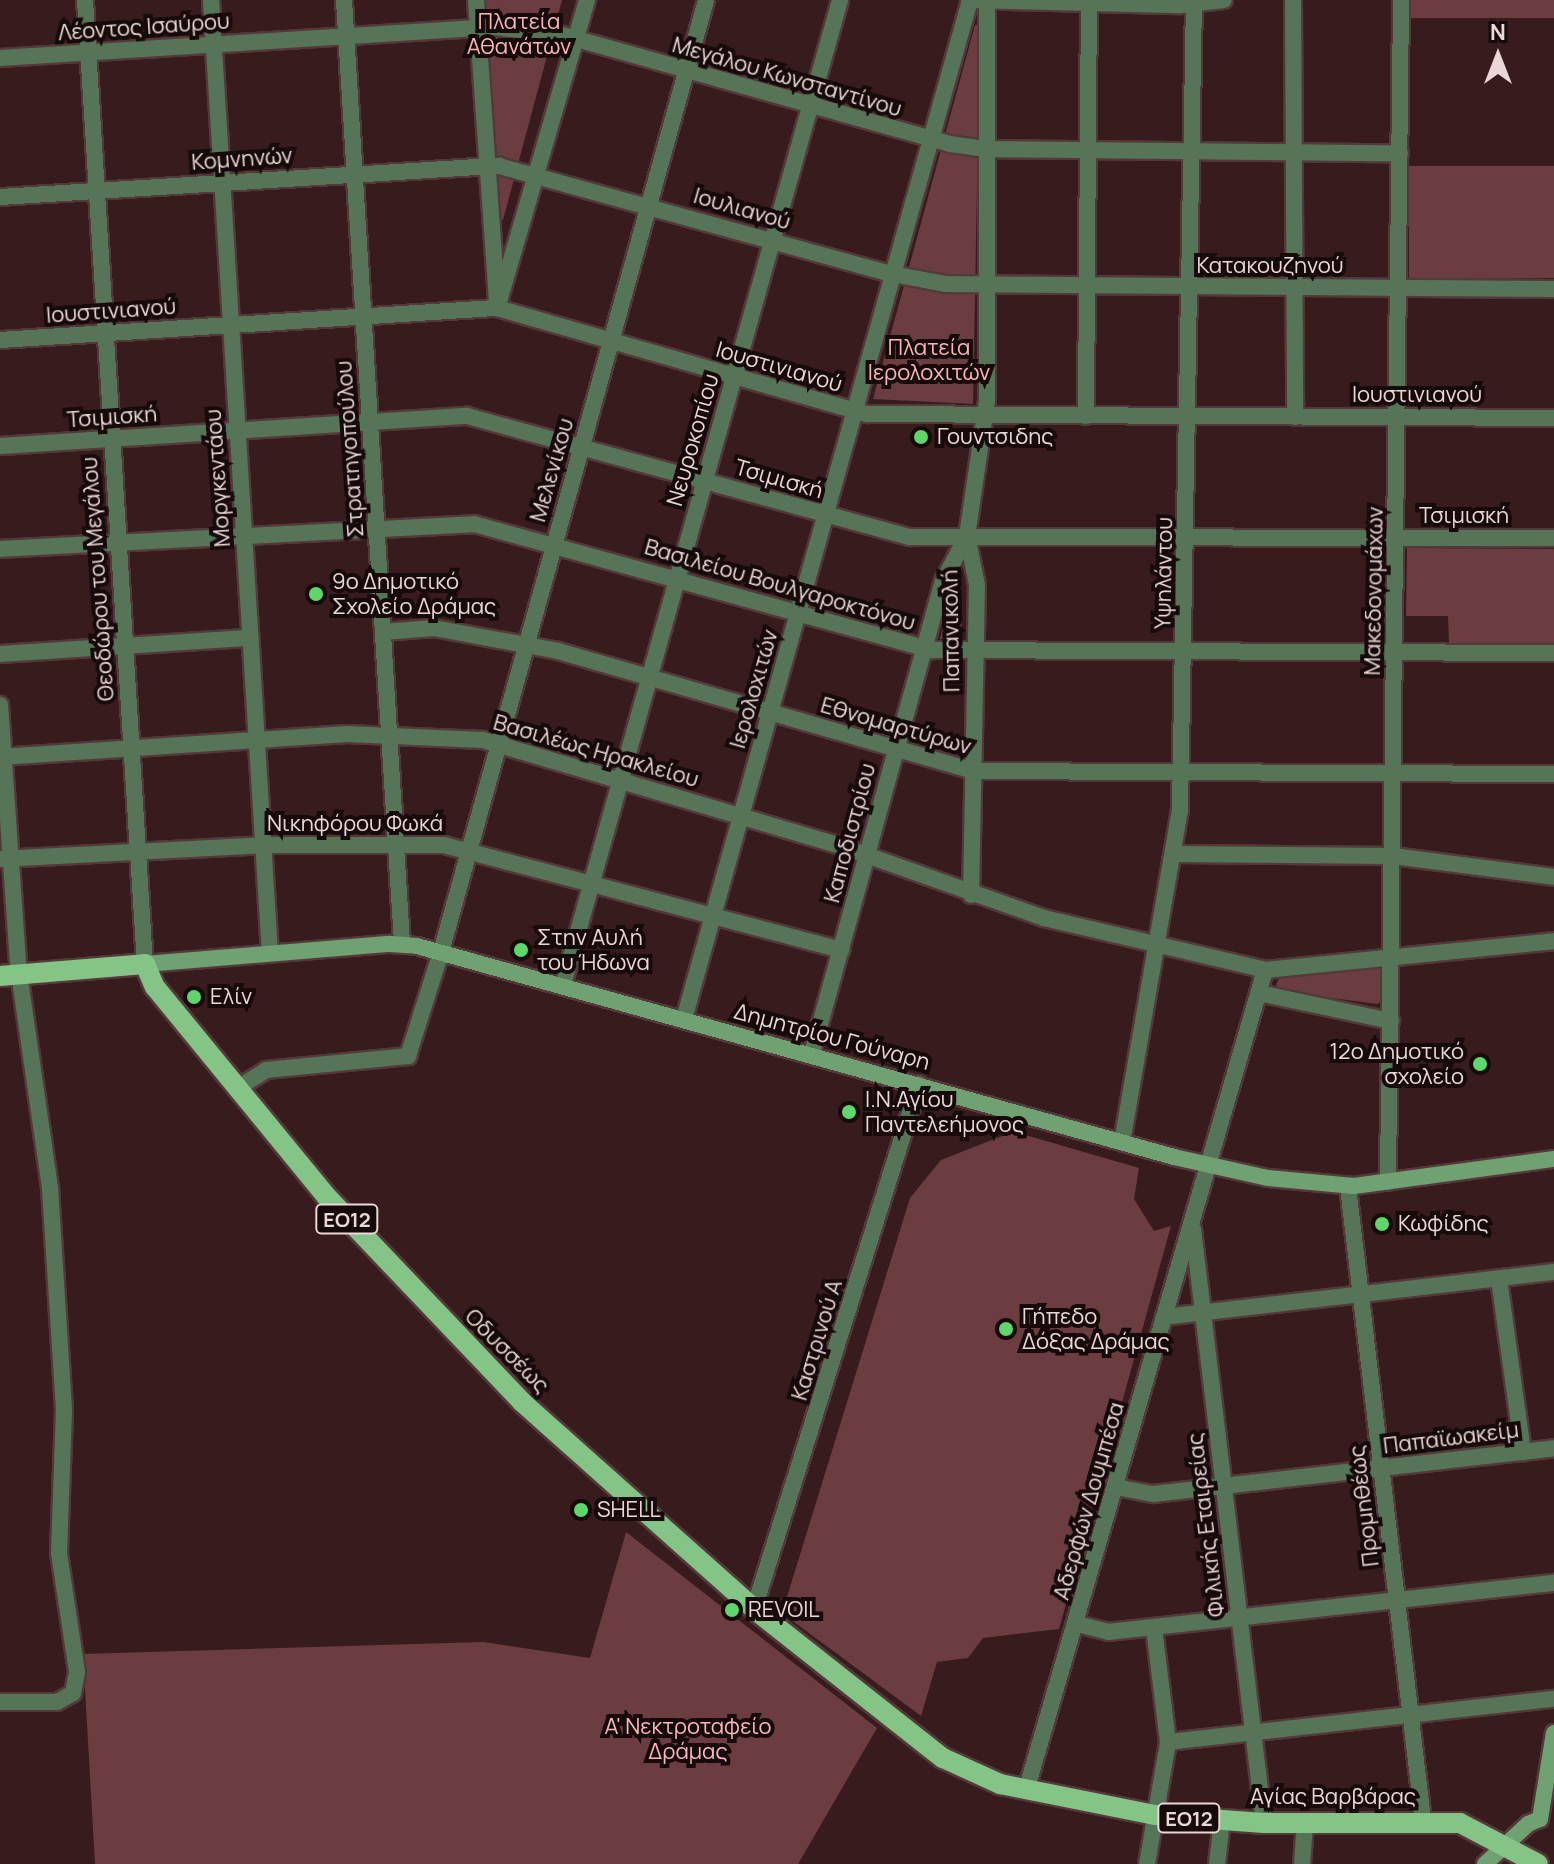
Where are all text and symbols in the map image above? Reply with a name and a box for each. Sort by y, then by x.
street label: Λέοντος Ισαύρου [57,8,231,46]
park label: Πλατεία Αθανάτων [467,8,571,60]
north arrow [1458,16,1538,96]
text: N [1490,17,1506,47]
street label: Μεγάλου Κωνσταντίνου [669,32,905,122]
street label: Κομνηνών [191,142,293,176]
street label: Ιουλιανού [690,183,794,235]
street label: Κατακουζηνού [1196,253,1344,279]
street label: Ιουστινιανού [45,293,177,329]
park label: Πλατεία Ιερολοχιτών [868,334,990,386]
street label: Ιουστινιανού [713,336,845,398]
street label: Στρατηγοπούλου [331,360,369,538]
street label: Νευροκοπίου [662,371,724,509]
street label: Ιουστινιανού [1352,382,1482,408]
street label: Τσιμισκή [66,401,158,433]
street label: Μοργκεντάου [200,408,236,548]
street label: Μελενίκου [525,415,579,525]
place label: Γουντσιδης [937,424,1054,450]
marker: Γουντσιδης [912,428,930,446]
street label: Τσιμισκή [732,454,826,504]
street label: Θεοδώρου του Μεγάλου [76,456,120,702]
street label: Τσιμισκή [1419,503,1509,529]
street label: Μακεδονομάχων [1359,506,1389,676]
street label: Υψηλάντου [1150,517,1178,629]
street label: Βασιλείου Βουλγαροκτόνου [642,534,918,636]
place label: 9ο Δημοτικό Σχολείο Δράμας [332,568,496,620]
street label: Παπανικολή [937,570,965,692]
marker: 9ο Δημοτικό Σχολείο Δράμας [307,585,325,603]
street label: Ιερολοχιτών [724,626,784,752]
street label: Εθνομαρτύρων [818,692,974,760]
street label: Βασιλέως Ηρακλείου [490,709,702,793]
street label: Καποδιστρίου [819,760,881,906]
street label: Νικηφόρου Φωκά [267,811,443,837]
place label: Στην Αυλή του Ήδωνα [537,924,650,976]
marker: Στην Αυλή του Ήδωνα [512,941,530,959]
place label: Ελίν [210,984,252,1010]
marker: Ελίν [185,988,203,1006]
street label: Δημητρίου Γούναρη [731,998,933,1076]
place label: 12ο Δημοτικό σχολείο [1330,1038,1464,1090]
marker: 12ο Δημοτικό σχολείο [1471,1055,1489,1073]
place label: Ι.Ν.Αγίου Παντελεήμονος [865,1086,1024,1138]
marker: Ι.Ν.Αγίου Παντελεήμονος [840,1103,858,1121]
road number: ΕΟ12 [315,1203,379,1235]
place label: Κωφίδης [1398,1211,1489,1237]
marker: Κωφίδης [1373,1215,1391,1233]
street label: Καστρινού Α [786,1277,848,1403]
street label: Οδυσσέως [459,1303,555,1399]
place label: Γήπεδο Δόξας Δράμας [1022,1303,1170,1354]
marker: Γήπεδο Δόξας Δράμας [997,1320,1015,1338]
street label: Αδερφών Δουμπέσα [1048,1399,1130,1603]
street label: Παπαϊωακείμ [1382,1417,1520,1459]
street label: Φιλικής Εταιρείας [1182,1432,1230,1618]
street label: Προμηθέως [1343,1444,1385,1568]
place label: SHELL [597,1497,661,1523]
marker: SHELL [572,1501,590,1519]
place label: REVOIL [748,1597,820,1623]
marker: REVOIL [723,1601,741,1619]
park label: Α' Νεκτροταφείο Δράμας [604,1713,772,1764]
street label: Αγίας Βαρβάρας [1250,1784,1416,1810]
road number: ΕΟ12 [1157,1802,1221,1834]

